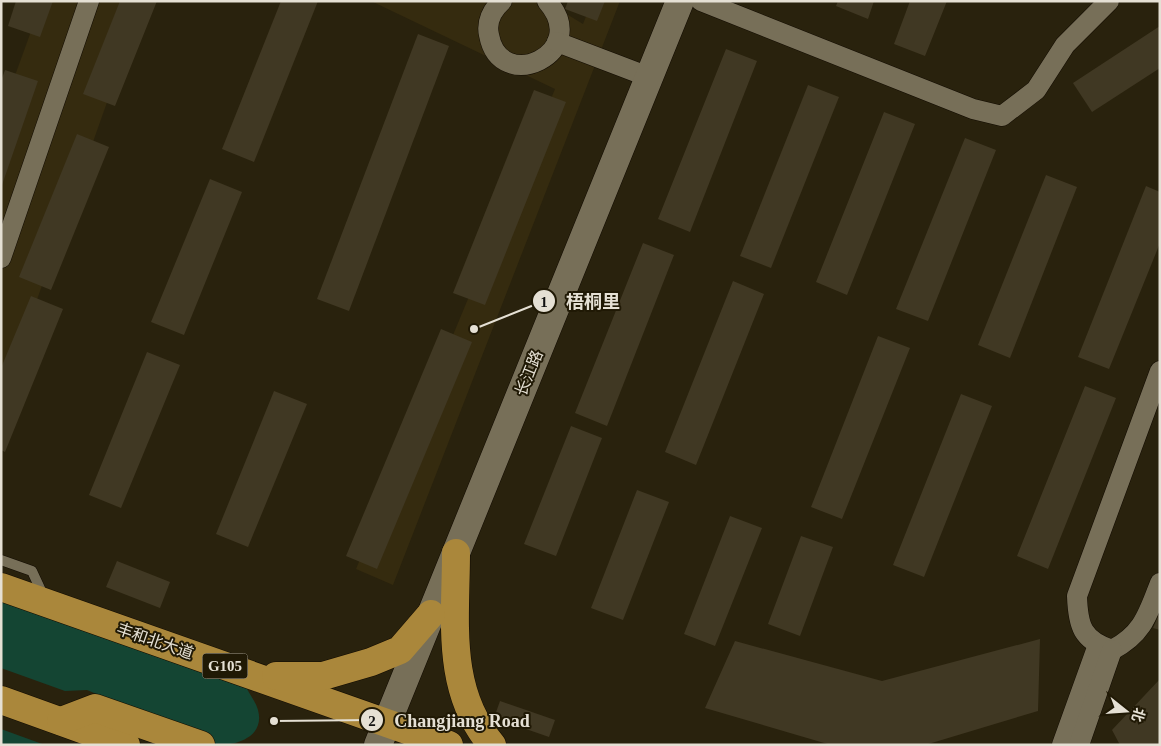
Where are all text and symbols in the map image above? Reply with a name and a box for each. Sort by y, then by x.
callout: 梧桐里 [531,285,630,318]
text: 梧桐里 [566,292,620,312]
text: 1 [540,294,548,310]
street label: 长江路 [512,348,546,398]
street label: 丰和北大道 [114,620,196,662]
road number: G105 [202,654,248,678]
north arrow [1101,686,1151,736]
callout: Changjiang Road [360,704,540,737]
text: 北 [1129,706,1147,724]
text: Changjiang Road [394,711,530,731]
text: 2 [368,713,376,729]

